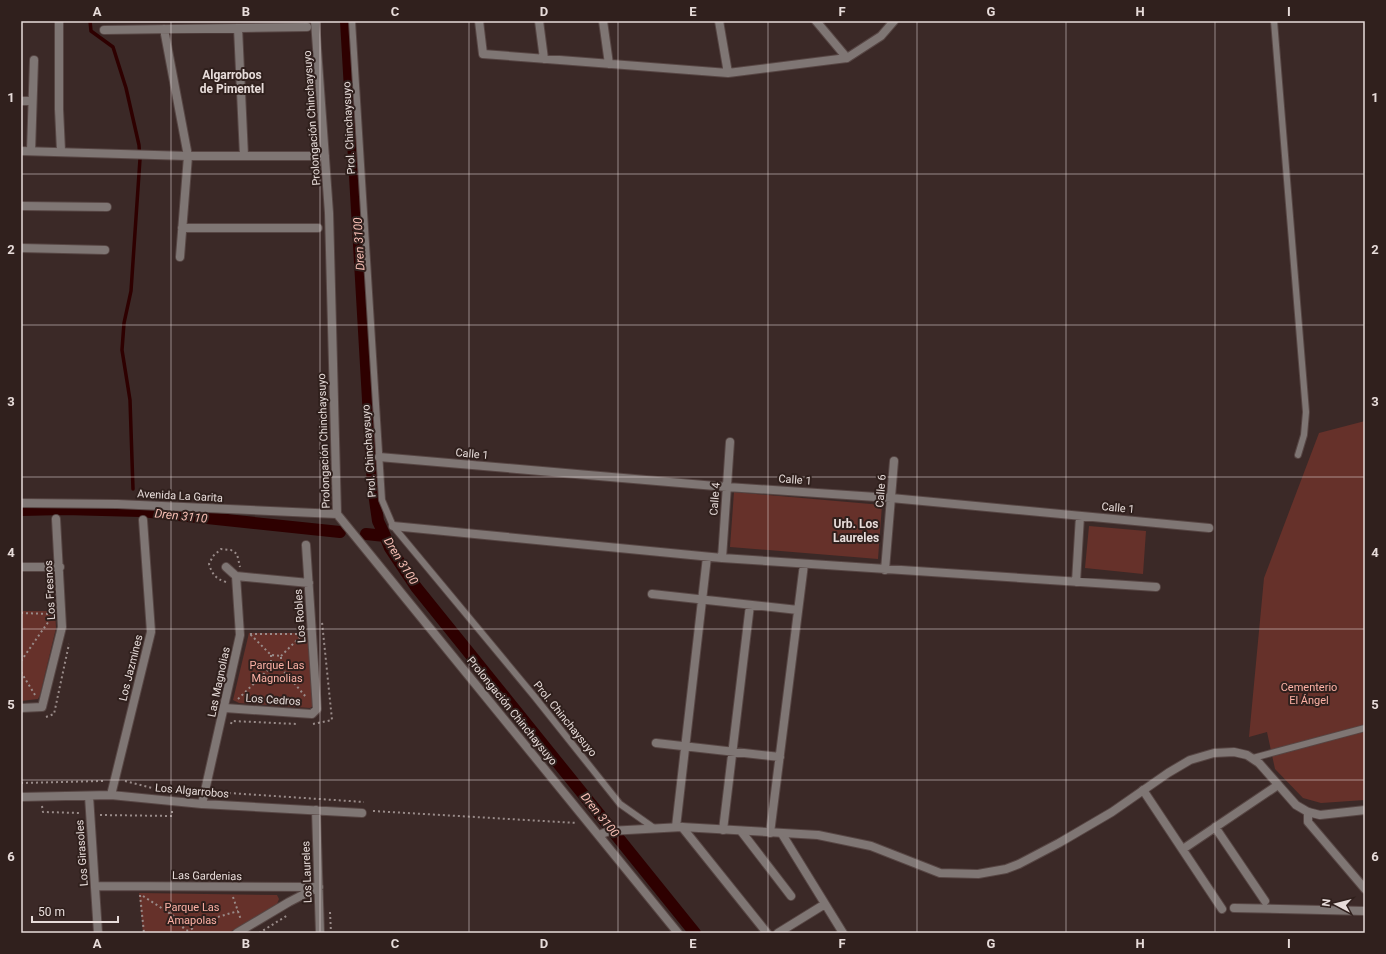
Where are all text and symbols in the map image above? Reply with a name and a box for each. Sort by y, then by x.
text: A [93,4,102,19]
text: B [242,4,250,19]
text: C [391,4,400,19]
text: D [540,4,548,19]
text: E [689,4,697,19]
text: F [838,4,846,19]
text: G [987,4,996,19]
text: H [1135,4,1145,19]
text: I [1287,4,1291,19]
street label: Prolongación Chinchaysuyo [301,50,323,186]
district label: Algarrobos de Pimentel [200,68,264,96]
street label: Prol. Chinchaysuyo [340,81,358,175]
text: 1 [7,90,15,105]
text: 1 [1371,90,1379,105]
water label: Dren 3100 [351,217,367,271]
text: 2 [7,242,15,257]
text: 2 [1371,242,1379,257]
street label: Prolongación Chinchaysuyo [315,373,333,509]
text: 3 [7,394,15,409]
text: 3 [1371,394,1379,409]
street label: Prol. Chinchaysuyo [359,404,379,498]
street label: Calle 1 [455,446,489,462]
street label: Calle 1 [778,472,812,488]
street label: Calle 6 [873,474,889,508]
street label: Calle 4 [707,482,723,516]
street label: Avenida La Garita [137,487,223,505]
street label: Calle 1 [1101,500,1135,516]
water label: Dren 3110 [154,506,209,526]
district label: Urb. Los Laureles [833,517,879,545]
water label: Dren 3100 [381,535,421,588]
text: 4 [7,545,15,560]
text: 4 [1371,545,1379,560]
street label: Los Fresnos [42,560,58,620]
street label: Los Robles [292,588,308,643]
street label: Los Jazmines [116,633,146,703]
street label: Las Magnolias [205,645,233,718]
street label: Prolongación Chinchaysuyo [464,654,560,768]
park label: Parque Las Magnolias [250,659,305,685]
street label: Prol. Chinchaysuyo [531,679,599,759]
park label: Cementerio El Ángel [1281,681,1337,707]
street label: Los Cedros [245,692,301,708]
text: 5 [7,697,15,712]
text: 5 [1371,697,1379,712]
street label: Los Algarrobos [154,781,230,801]
water label: Dren 3100 [578,790,622,840]
street label: Los Girasoles [73,819,91,887]
street label: Los Laureles [299,840,315,903]
text: 6 [7,849,15,864]
text: 6 [1371,849,1379,864]
street label: Las Gardenias [172,869,242,883]
north arrow [1316,884,1356,924]
scale bar [32,898,118,924]
text: N [1320,898,1334,907]
park label: Parque Las Amapolas [165,901,220,927]
text: 50 m [38,905,65,919]
text: A [93,936,102,951]
text: B [242,936,250,951]
text: C [391,936,400,951]
text: D [540,936,548,951]
text: E [689,936,697,951]
text: F [838,936,846,951]
text: G [987,936,996,951]
text: H [1135,936,1145,951]
text: I [1287,936,1291,951]

